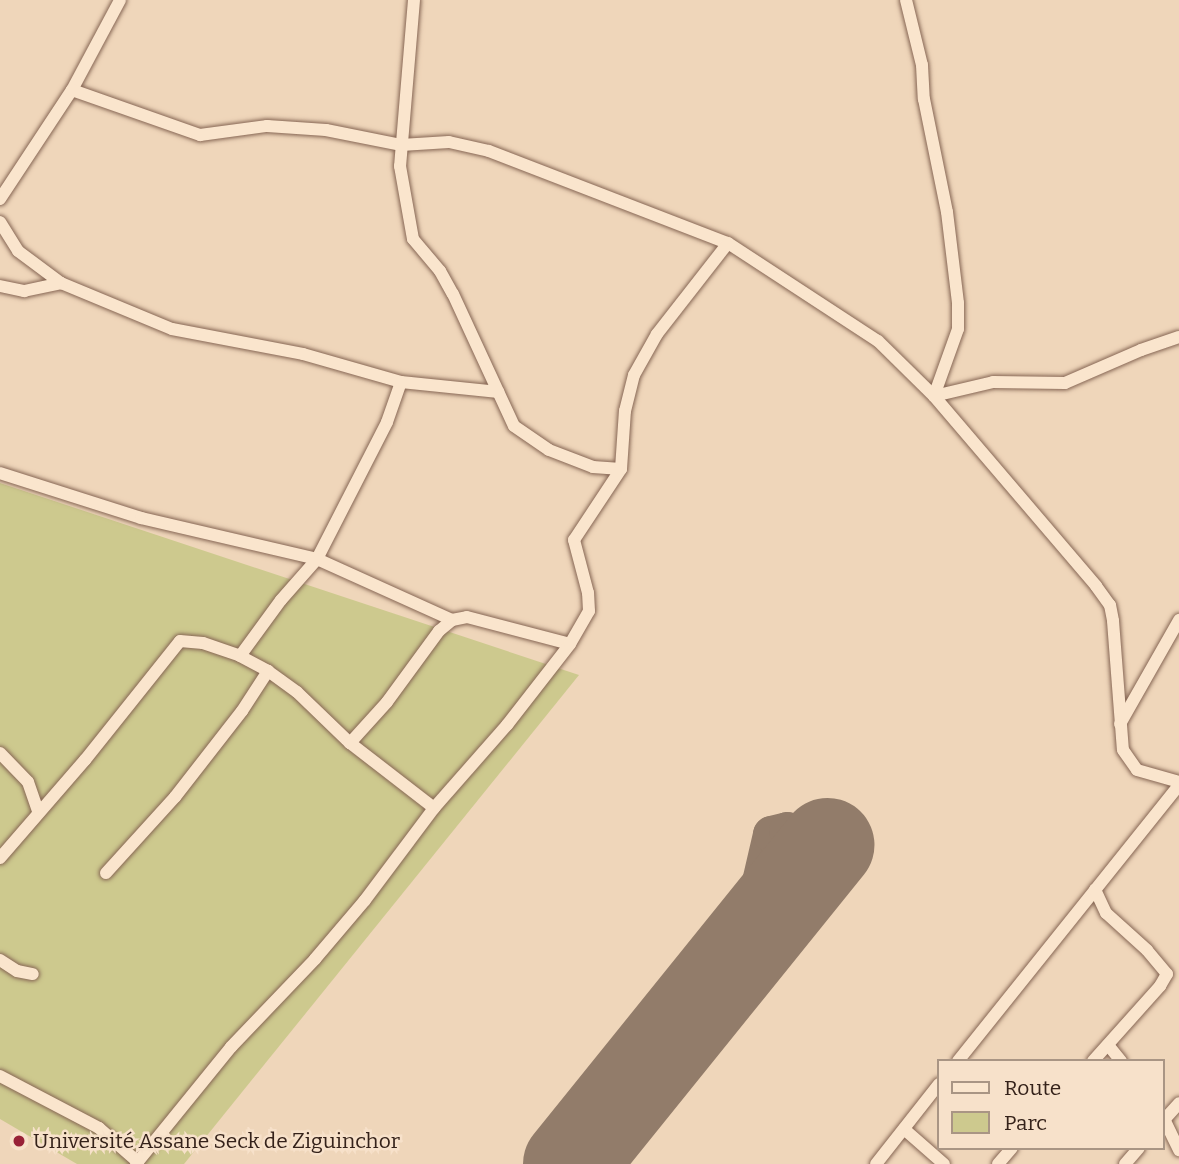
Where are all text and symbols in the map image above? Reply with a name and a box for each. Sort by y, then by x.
legend [937,1059,1165,1150]
text: Route [1004,1075,1061,1101]
text: Parc [1004,1110,1047,1136]
place label: Université Assane Seck de Ziguinchor [33,1128,400,1154]
marker: Université Assane Seck de Ziguinchor [11,1133,27,1149]

